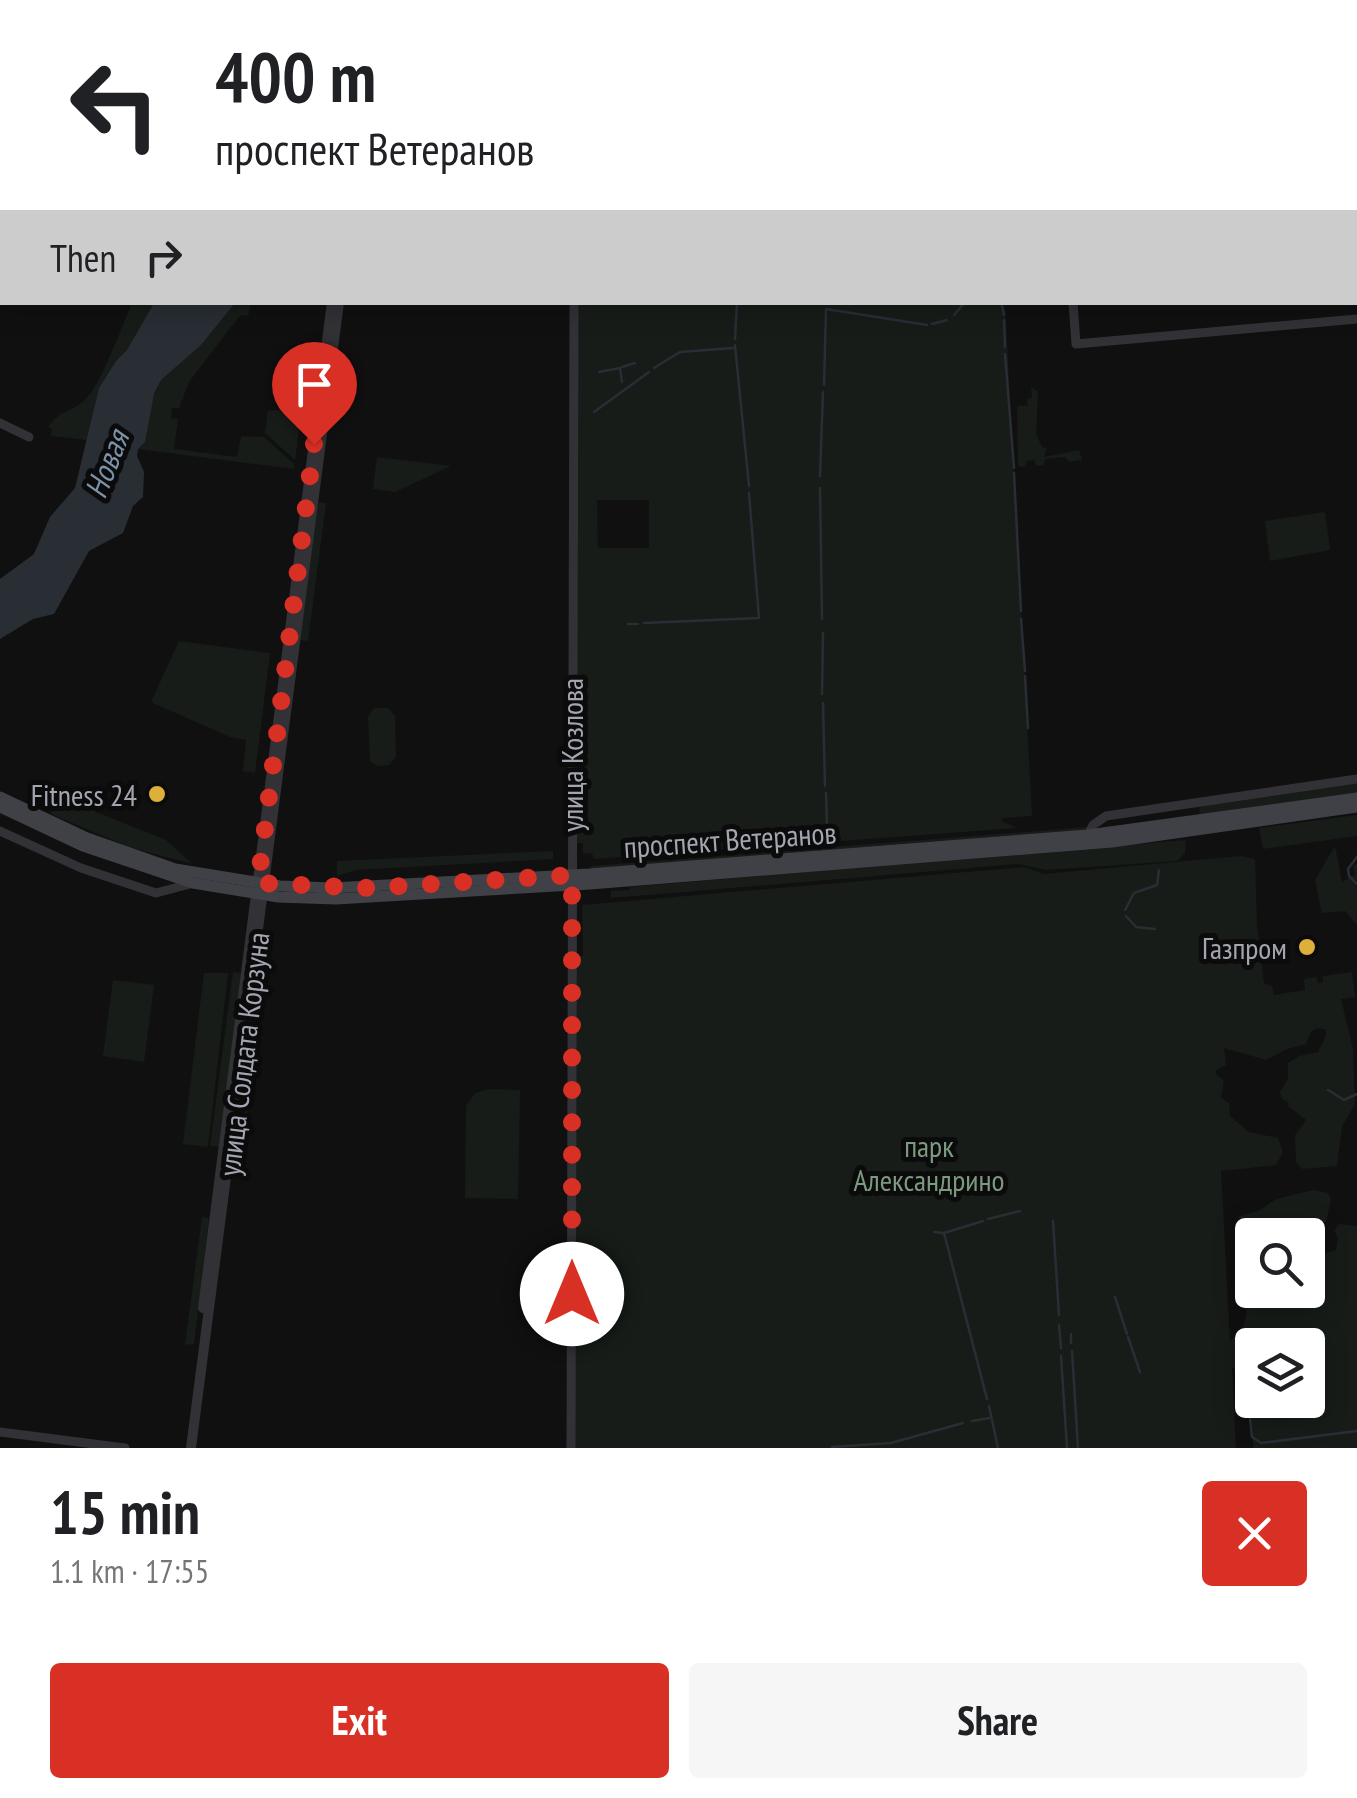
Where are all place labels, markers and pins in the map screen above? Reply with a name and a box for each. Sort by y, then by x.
pin [272,342,357,445]
place label: Fitness 24 [31,775,137,814]
marker: Fitness 24 [146,783,168,805]
place label: Газпром [1202,928,1287,967]
marker: Газпром [1296,936,1318,958]

